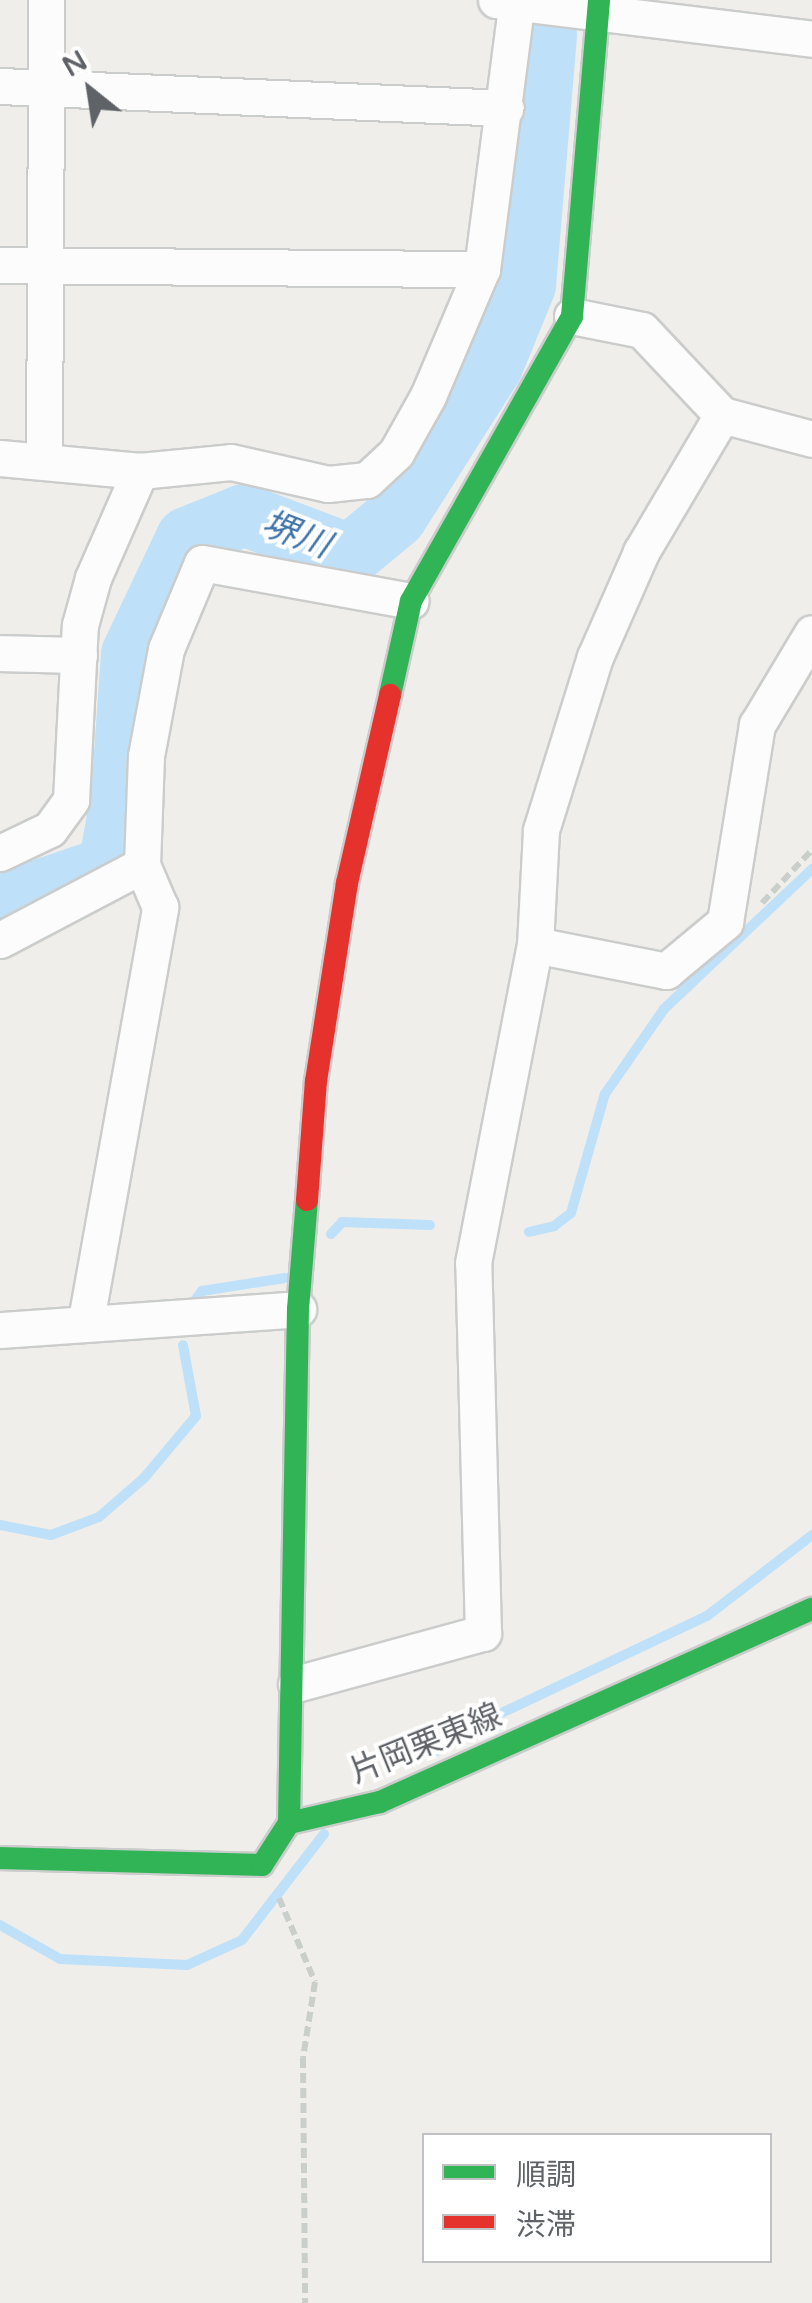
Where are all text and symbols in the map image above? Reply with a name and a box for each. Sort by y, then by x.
north arrow [40,40,140,140]
text: N [57,44,93,84]
water label: 堺川 [256,503,336,567]
street label: 片岡栗東線 [345,1696,507,1792]
legend [422,2133,772,2263]
text: 順調 [516,2157,576,2194]
text: 渋滞 [516,2207,576,2244]

